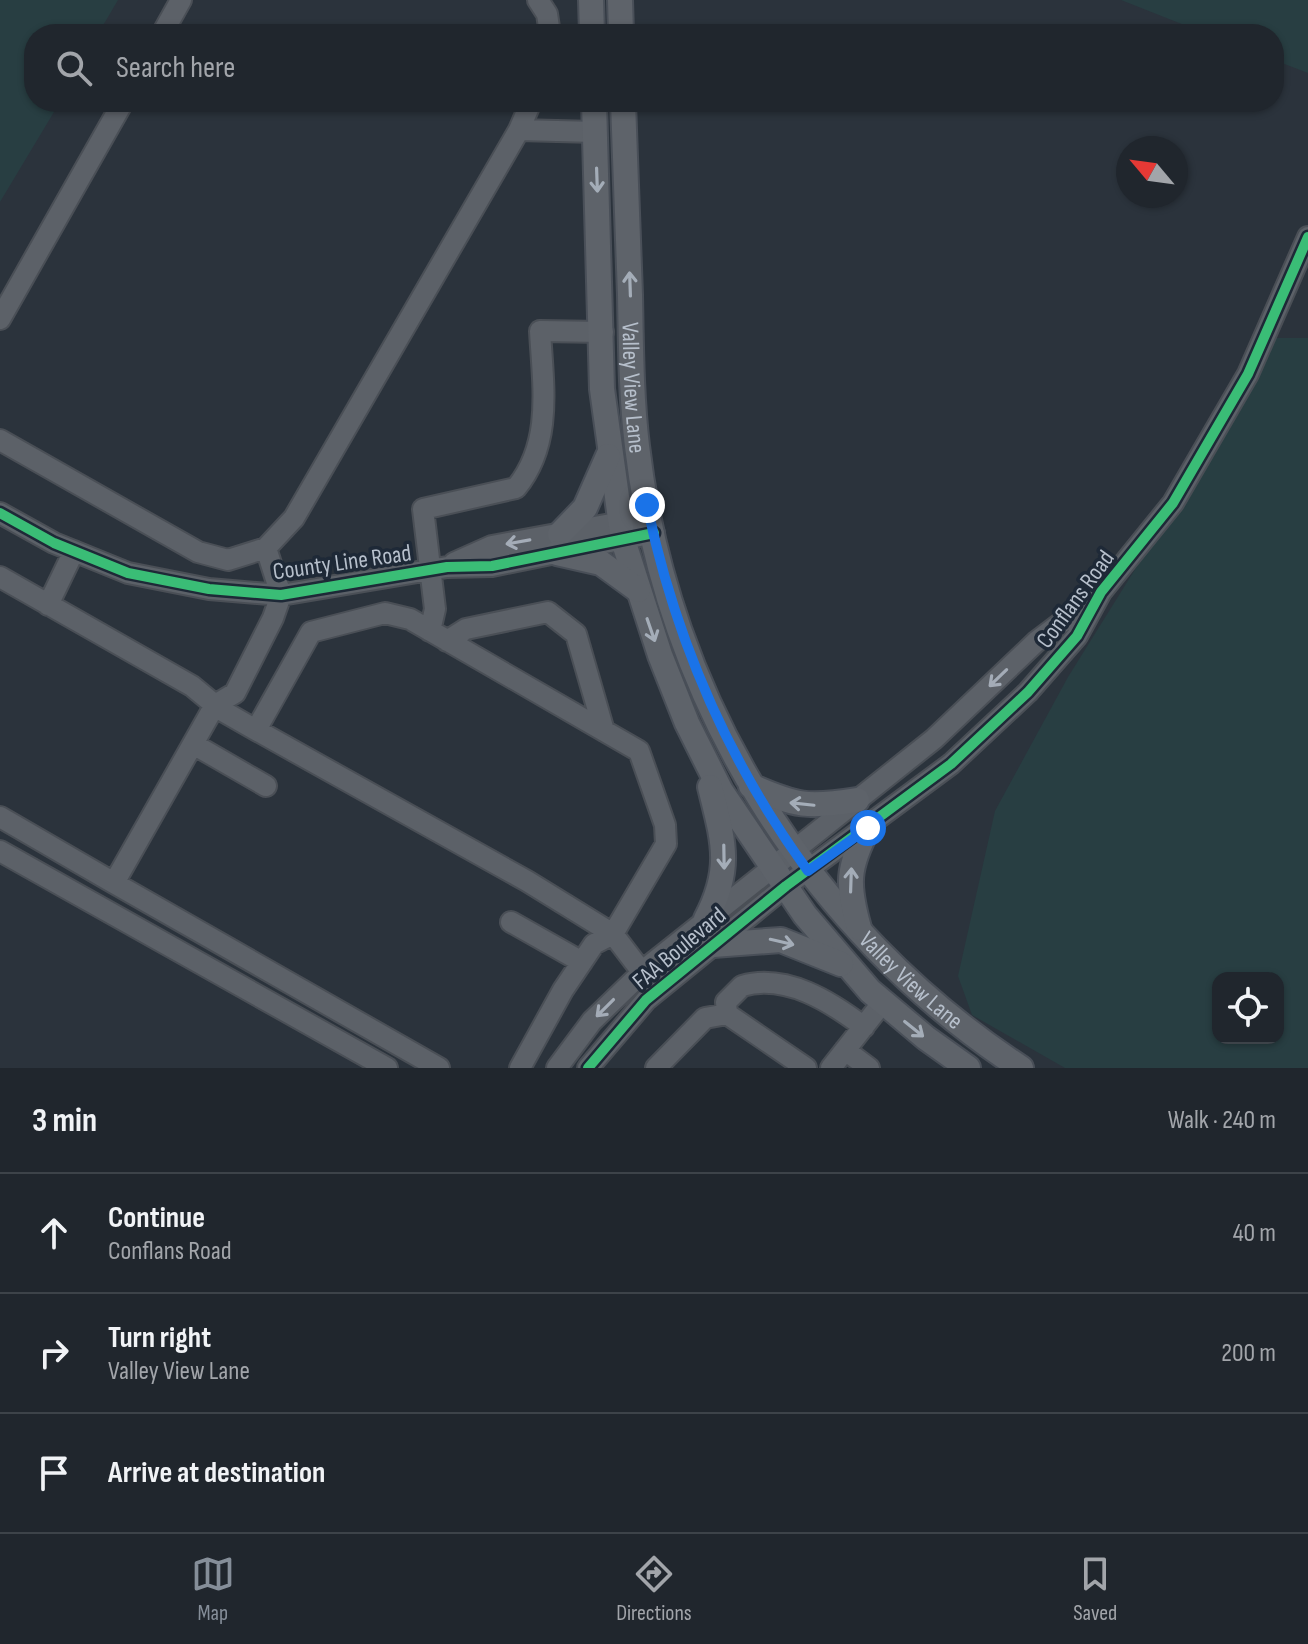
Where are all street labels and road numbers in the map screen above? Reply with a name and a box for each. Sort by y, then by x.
street label: Valley View Lane [615,322,652,455]
street label: County Line Road [271,538,413,587]
street label: Conflans Road [1030,545,1121,654]
street label: FAA Boulevard [627,901,732,996]
street label: Valley View Lane [853,926,968,1036]

